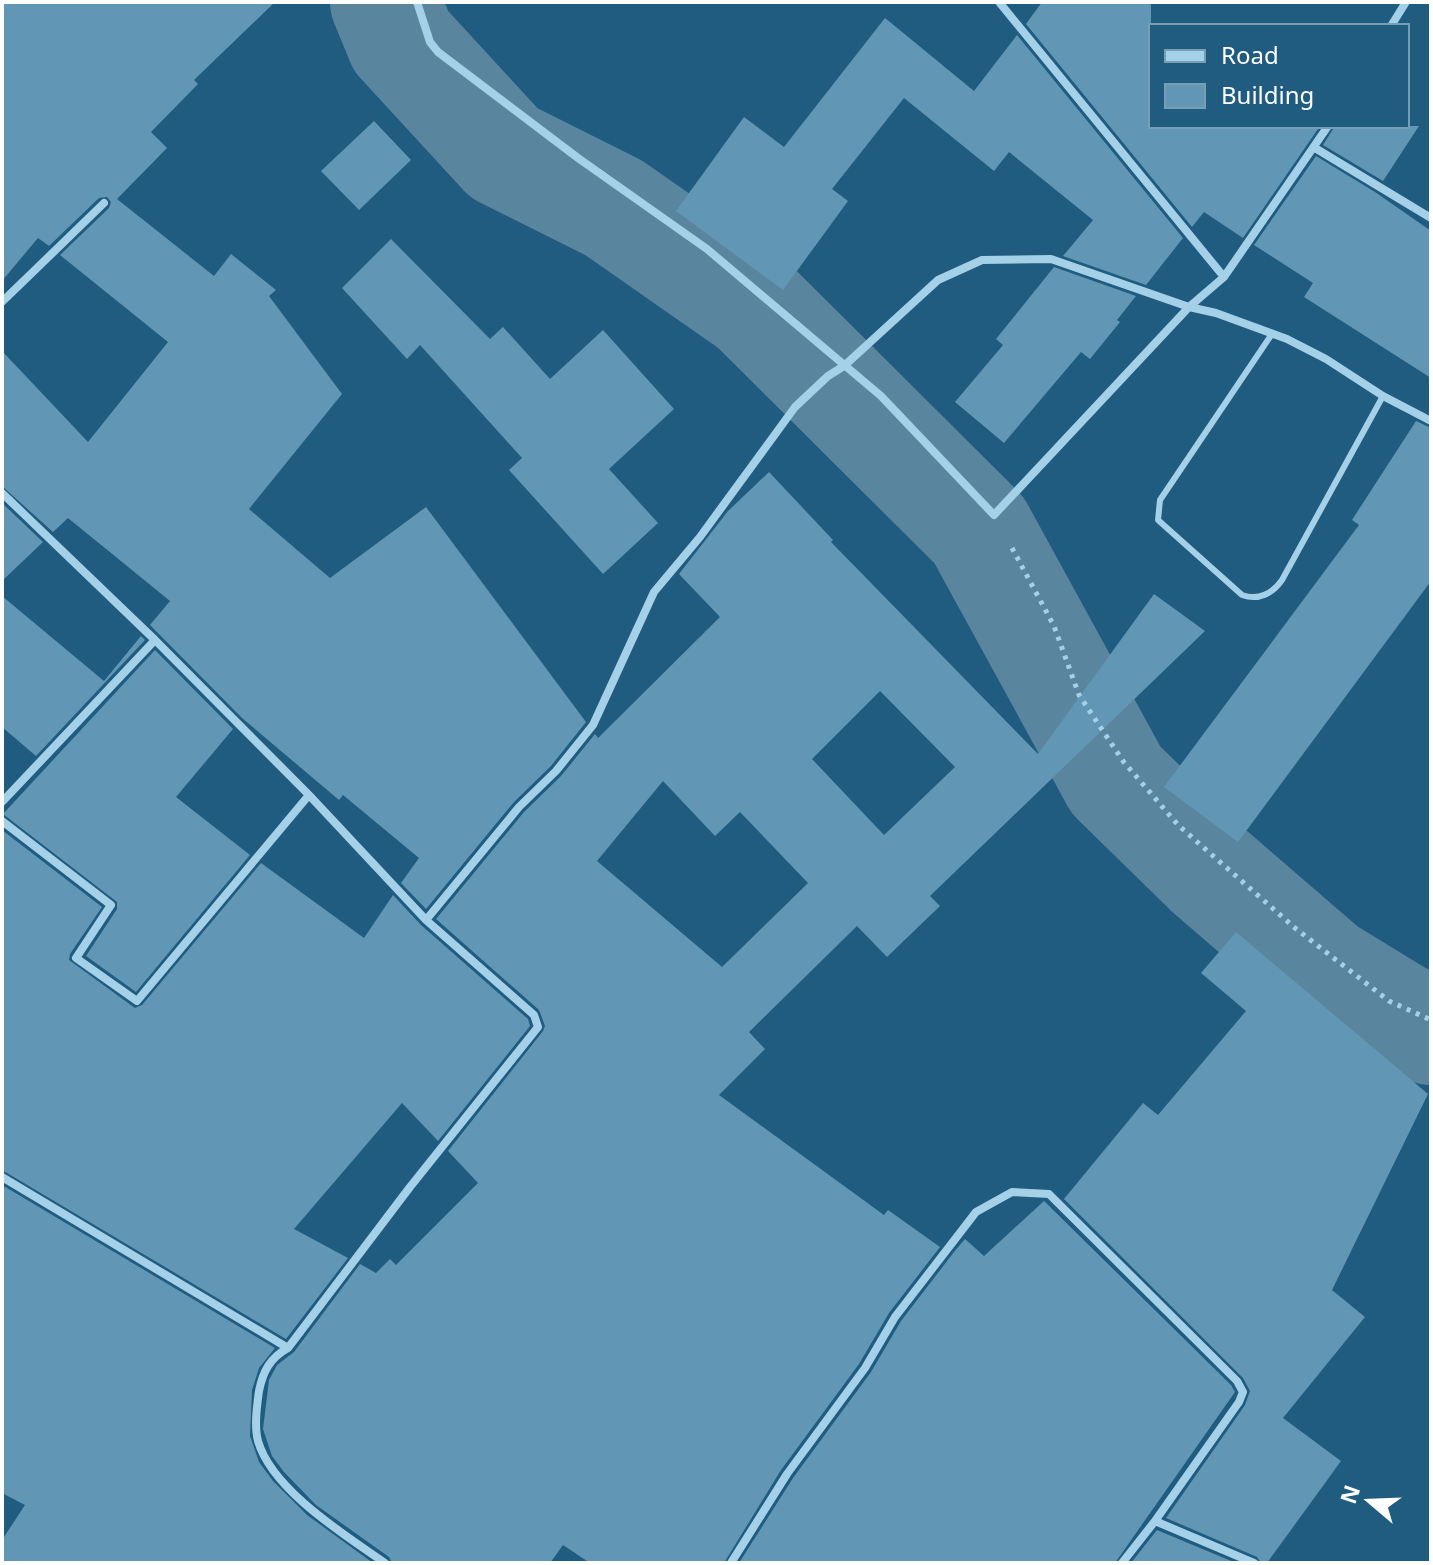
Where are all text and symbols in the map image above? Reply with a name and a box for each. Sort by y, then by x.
legend [1149,24,1409,128]
text: Road [1221,38,1279,71]
text: Building [1221,78,1314,111]
north arrow [1329,1461,1409,1541]
text: N [1332,1481,1366,1508]

